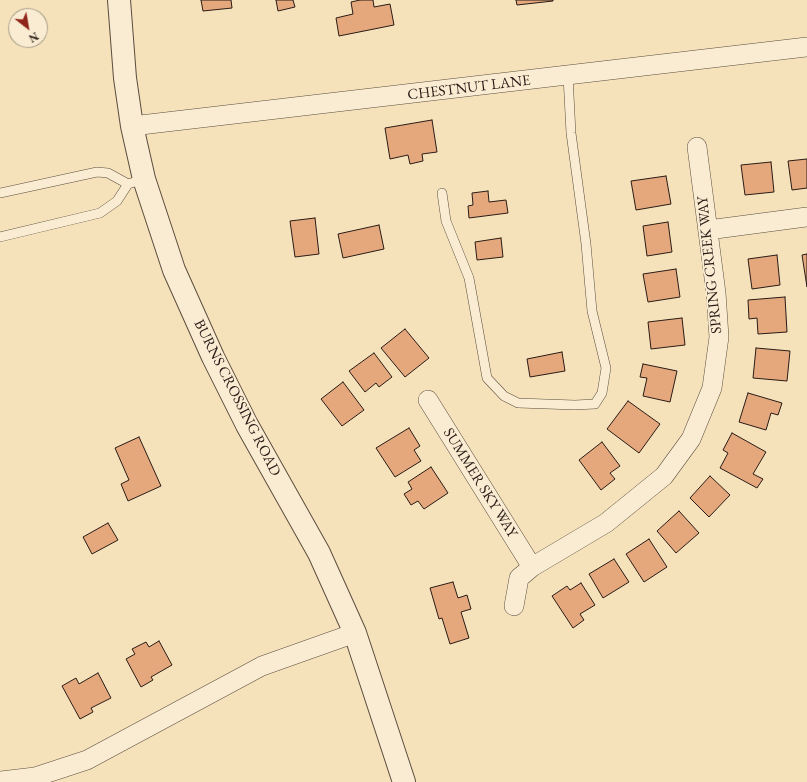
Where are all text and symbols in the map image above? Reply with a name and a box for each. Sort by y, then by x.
north arrow [8,8,48,48]
text: N [26,29,41,46]
street label: CHESTNUT LANE [406,72,532,104]
street label: SPRING CREEK WAY [694,195,726,335]
street label: BURNS CROSSING ROAD [190,317,284,479]
street label: SUMMER SKY WAY [439,425,521,541]

